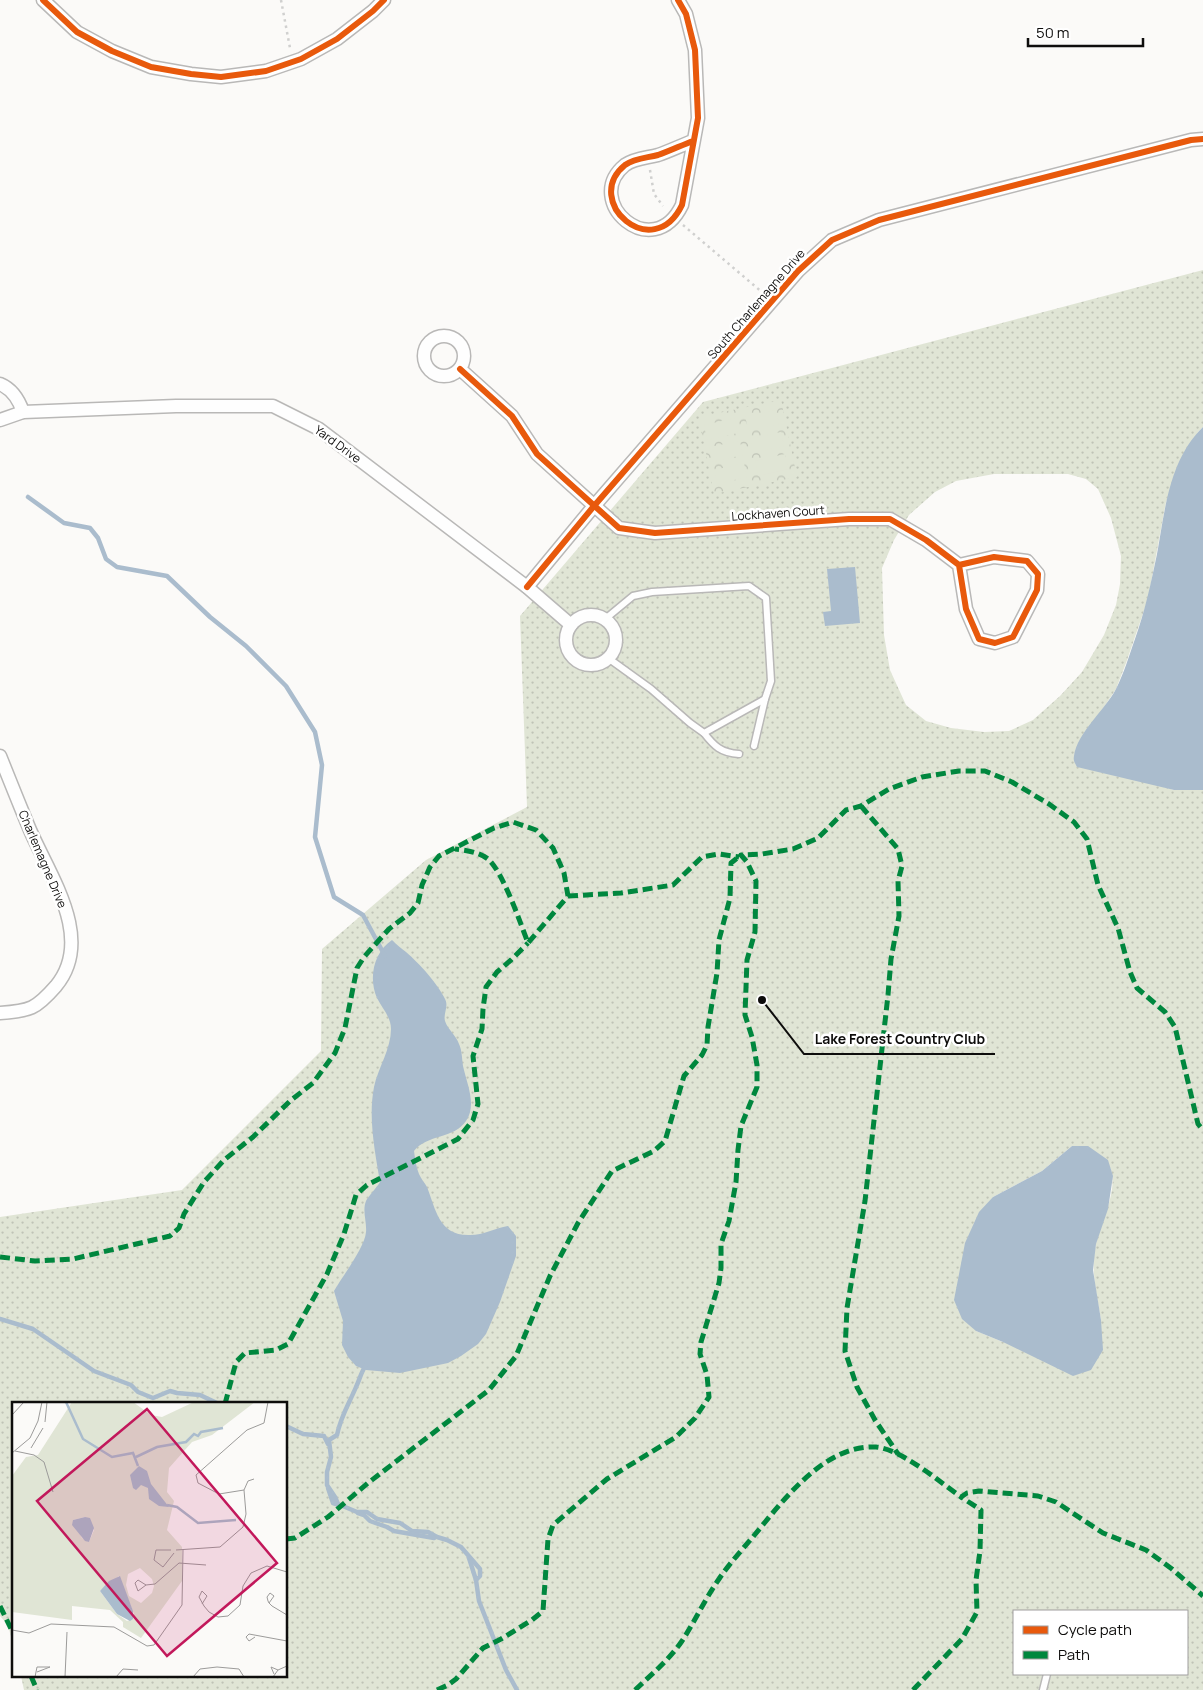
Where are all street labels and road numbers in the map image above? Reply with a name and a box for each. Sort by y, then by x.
street label: South Charlemagne Drive [703,245,809,363]
street label: Yard Drive [311,421,365,467]
street label: Lockhaven Court [731,501,825,525]
street label: Charlemagne Drive [15,807,71,911]

